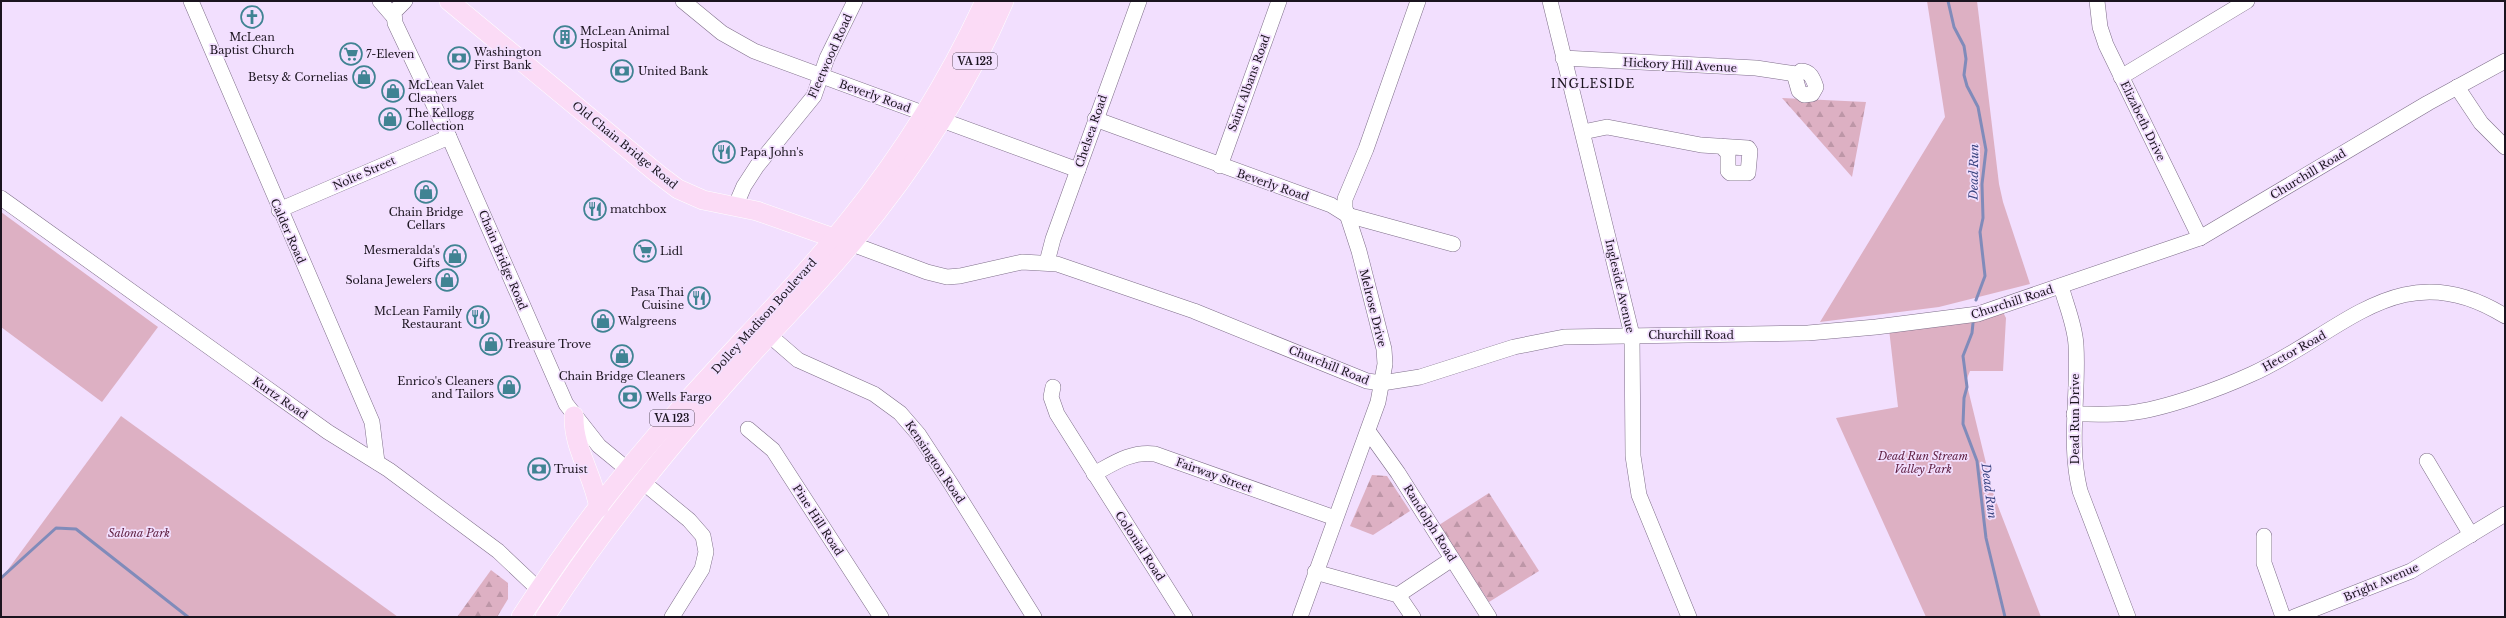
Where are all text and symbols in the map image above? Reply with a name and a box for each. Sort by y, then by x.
church icon: McLean Baptist Church [239,4,265,30]
street label: Fleetwood Road [805,11,855,100]
building icon: McLean Animal Hospital [552,24,578,50]
place label: McLean Animal Hospital [580,24,670,51]
place label: McLean Baptist Church [210,30,295,57]
street label: Saint Albans Road [1225,32,1273,133]
supermarket icon: 7-Eleven [338,41,364,67]
bank icon: Washington First Bank [446,45,472,71]
place label: Washington First Bank [473,45,542,72]
place label: 7-Eleven [366,47,415,61]
road number: VA 123 [953,53,997,69]
street label: Hickory Hill Avenue [1623,55,1737,75]
bank icon: United Bank [609,58,635,84]
shop icon: Betsy & Cornelias [351,64,377,90]
place label: United Bank [638,64,709,78]
place label: Betsy & Cornelias [248,70,348,84]
district label: INGLESIDE [1551,76,1635,91]
street label: Beverly Road [837,77,913,116]
shop icon: McLean Valet Cleaners [380,78,406,104]
place label: McLean Valet Cleaners [408,78,485,105]
street label: Elizabeth Drive [2118,79,2168,163]
street label: Chelsea Road [1072,92,1110,169]
street label: Old Chain Bridge Road [569,98,681,192]
shop icon: The Kellogg Collection [377,106,403,132]
place label: The Kellogg Collection [406,106,474,133]
restaurant icon: Papa John's [711,139,737,165]
water label: Dead Run [1965,143,1981,201]
place label: Papa John's [740,145,803,159]
street label: Churchill Road [2268,146,2349,202]
street label: Nolte Street [331,153,398,193]
street label: Beverly Road [1235,166,1311,204]
shop icon: Chain Bridge Cellars [413,179,439,205]
street label: Calder Road [267,196,309,266]
restaurant icon: matchbox [582,196,608,222]
place label: matchbox [610,202,667,216]
place label: Chain Bridge Cellars [389,205,463,232]
street label: Chain Bridge Road [476,208,531,313]
supermarket icon: Lidl [632,238,658,264]
street label: Ingleside Avenue [1602,238,1638,334]
place label: Mesmeralda's Gifts [363,243,440,270]
shop icon: Mesmeralda's Gifts [442,243,468,269]
place label: Lidl [660,244,683,258]
street label: Dolley Madison Boulevard [709,255,820,377]
shop icon: Solana Jewelers [434,267,460,293]
street label: Melrose Drive [1357,268,1389,348]
place label: Solana Jewelers [346,273,432,287]
street label: Churchill Road [1969,282,2055,322]
place label: Pasa Thai Cuisine [630,285,684,312]
restaurant icon: Pasa Thai Cuisine [686,285,712,311]
place label: McLean Family Restaurant [374,304,463,331]
restaurant icon: McLean Family Restaurant [465,304,491,330]
shop icon: Walgreens [590,308,616,334]
place label: Walgreens [617,314,677,328]
street label: Hector Road [2260,327,2329,374]
street label: Churchill Road [1648,328,1734,342]
shop icon: Treasure Trove [478,331,504,357]
place label: Treasure Trove [506,337,591,351]
street label: Churchill Road [1287,342,1372,388]
shop icon: Chain Bridge Cleaners [609,343,635,369]
place label: Chain Bridge Cleaners [559,369,685,383]
street label: Kurtz Road [250,374,311,422]
place label: Enrico's Cleaners and Tailors [397,374,494,401]
shop icon: Enrico's Cleaners and Tailors [496,374,522,400]
street label: Dead Run Drive [2068,374,2082,464]
bank icon: Wells Fargo [617,384,643,410]
place label: Wells Fargo [645,390,712,404]
road number: VA 123 [650,410,694,426]
street label: Kensington Road [902,418,968,506]
park label: Dead Run Stream Valley Park [1877,449,1969,476]
street label: Fairway Street [1174,455,1255,496]
bank icon: Truist [526,456,552,482]
water label: Dead Run [1979,461,2000,520]
place label: Truist [554,462,588,476]
street label: Pine Hill Road [790,482,846,559]
street label: Randolph Road [1401,482,1460,565]
street label: Colonial Road [1112,509,1168,584]
park label: Salona Park [108,526,170,540]
street label: Bright Avenue [2341,560,2421,604]

